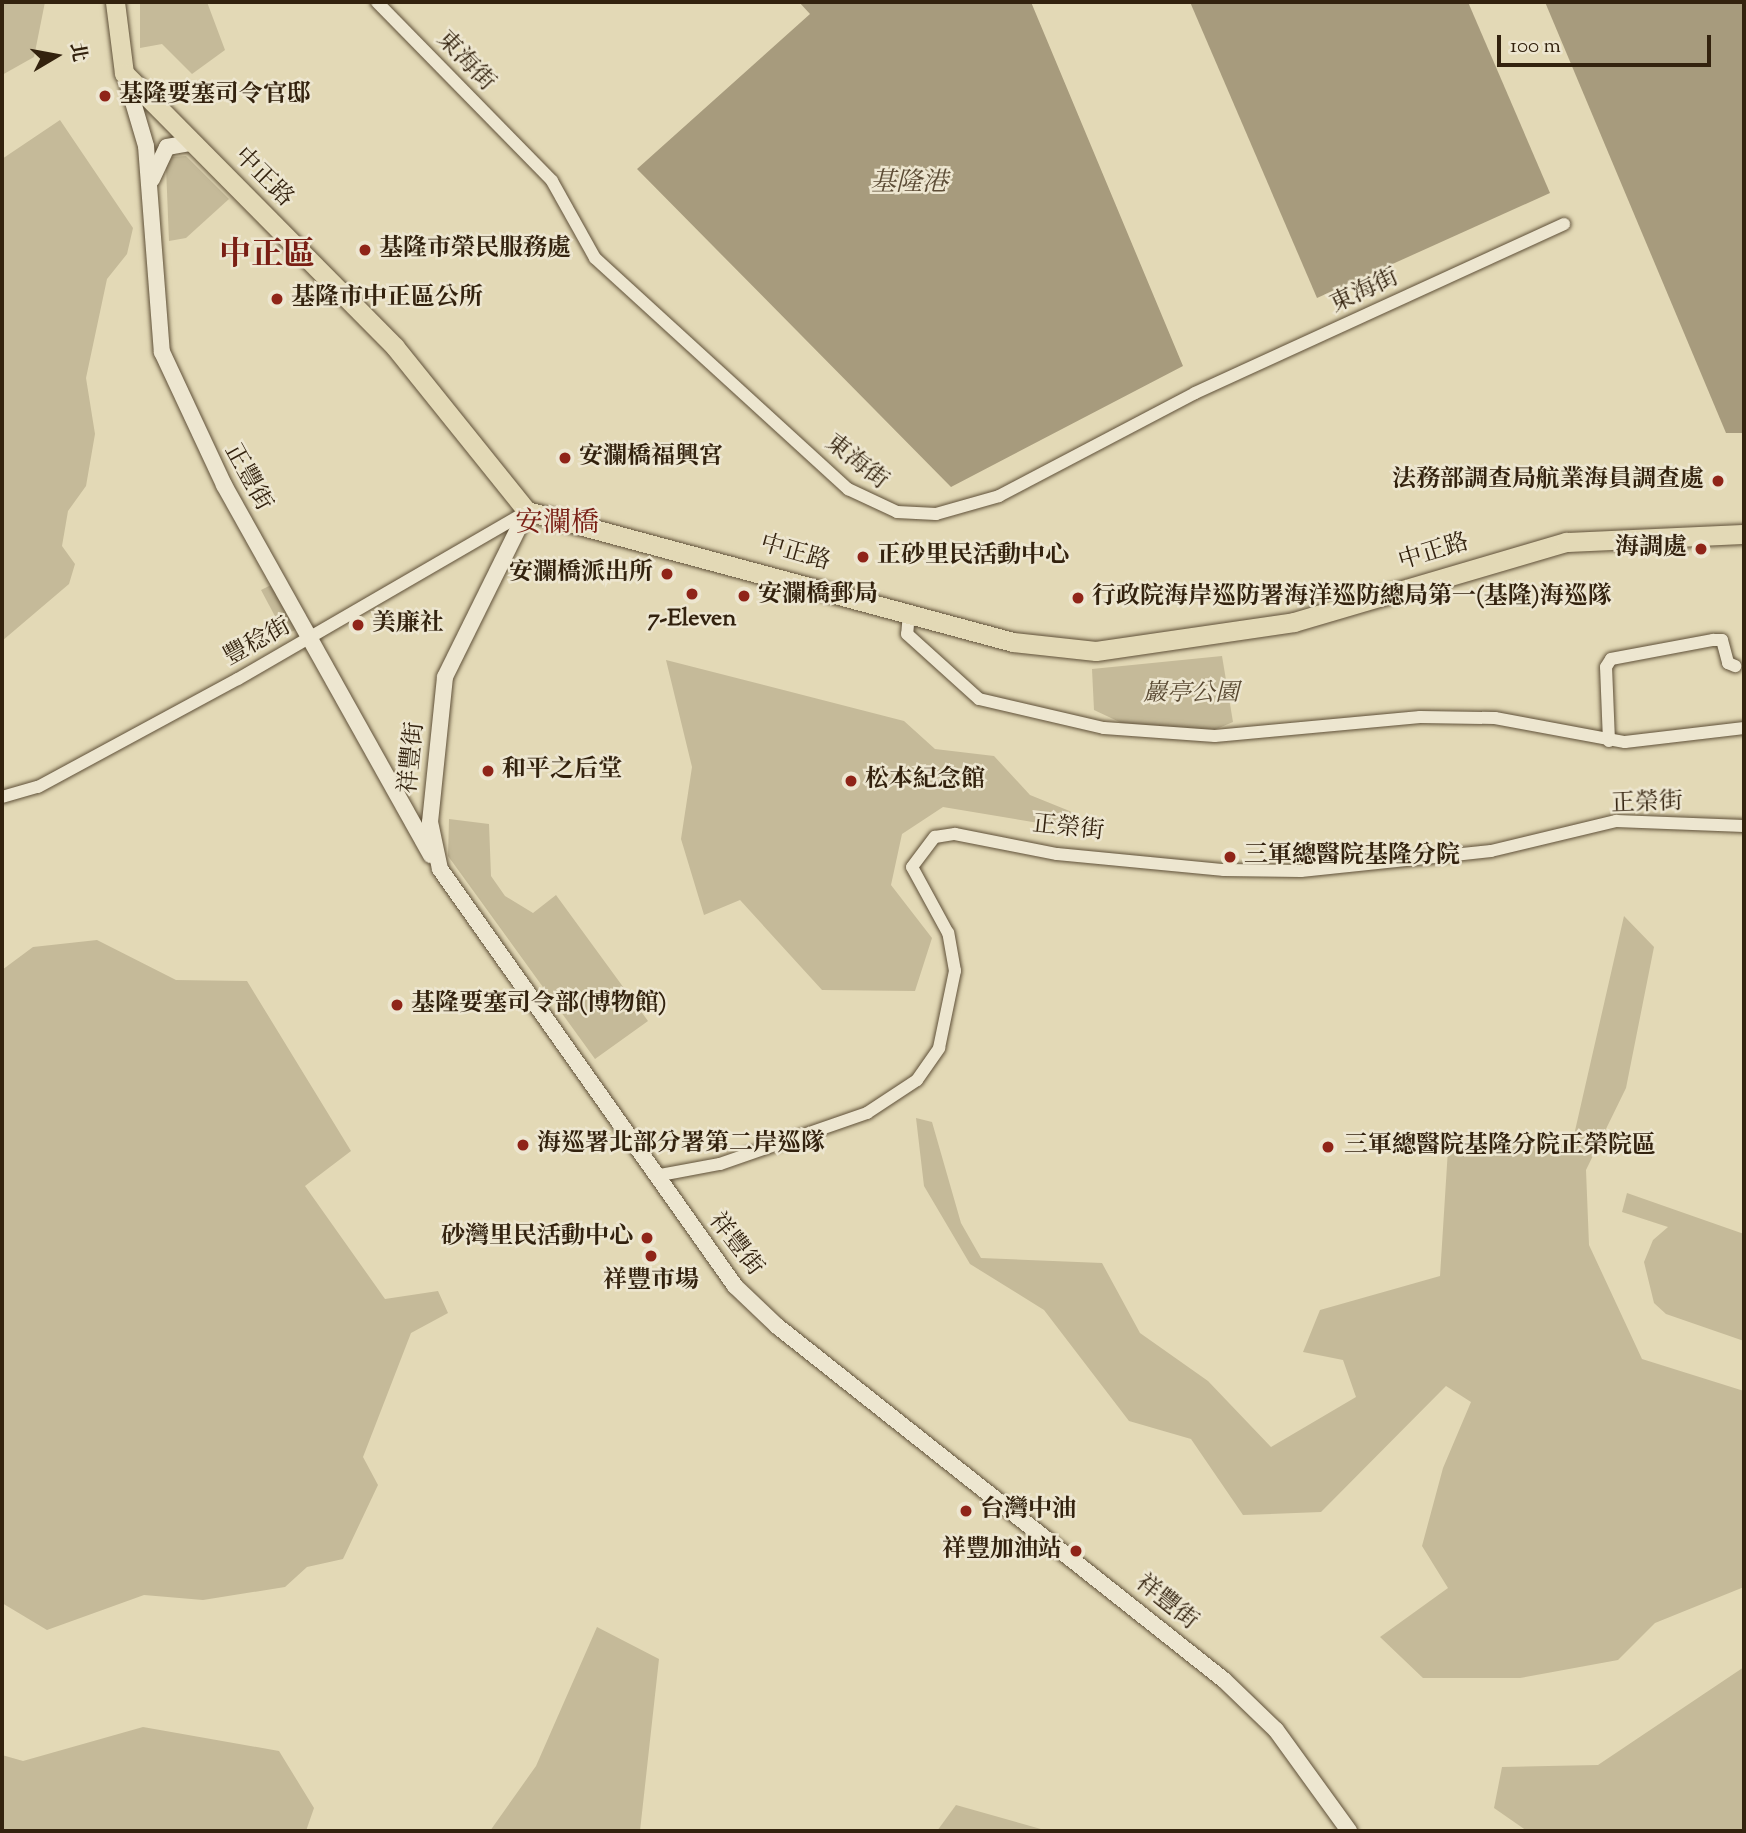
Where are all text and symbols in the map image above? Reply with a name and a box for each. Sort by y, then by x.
north arrow [21,21,91,91]
scale bar [1501,21,1714,65]
street label: 東海街 [430,26,500,98]
text: 100 m [1510,32,1561,62]
text: 北 [62,41,92,64]
place label: 基隆要塞司令官邸 [119,82,311,110]
marker: 基隆要塞司令官邸 [97,88,113,104]
street label: 中正路 [227,142,299,214]
water label: 基隆港 [870,168,948,200]
place label: 基隆市榮民服務處 [379,236,571,264]
district label: 中正區 [219,237,315,275]
marker: 基隆市榮民服務處 [357,242,373,258]
street label: 東海街 [1326,264,1404,320]
place label: 基隆市中正區公所 [291,285,483,313]
marker: 基隆市中正區公所 [269,291,285,307]
street label: 東海街 [819,429,893,497]
street label: 正豐街 [217,440,277,516]
place label: 安瀾橋福興宮 [579,444,723,472]
marker: 安瀾橋福興宮 [557,450,573,466]
place label: 法務部調查局航業海員調查處 [1392,467,1704,495]
marker: 法務部調查局航業海員調查處 [1710,473,1726,489]
district label: 安瀾橋 [515,507,599,541]
street label: 中正路 [1395,529,1473,577]
street label: 中正路 [756,530,834,578]
place label: 海調處 [1615,535,1687,563]
marker: 海調處 [1693,541,1709,557]
place label: 正砂里民活動中心 [877,543,1069,571]
marker: 正砂里民活動中心 [855,549,871,565]
place label: 安瀾橋派出所 [509,560,653,588]
marker: 安瀾橋派出所 [659,566,675,582]
place label: 安瀾橋郵局 [758,582,878,610]
place label: 行政院海岸巡防署海洋巡防總局第一(基隆)海巡隊 [1092,584,1612,612]
marker: 7-Eleven [684,586,700,602]
marker: 安瀾橋郵局 [736,588,752,604]
marker: 行政院海岸巡防署海洋巡防總局第一(基隆)海巡隊 [1070,590,1086,606]
place label: 7-Eleven [648,606,736,634]
place label: 美廉社 [372,611,444,639]
street label: 豐稔街 [220,613,296,673]
marker: 美廉社 [350,617,366,633]
park label: 巖亭公園 [1143,681,1239,709]
street label: 祥豐街 [395,721,431,795]
place label: 和平之后堂 [502,757,622,785]
marker: 和平之后堂 [480,763,496,779]
place label: 松本紀念館 [865,767,985,795]
marker: 松本紀念館 [843,773,859,789]
street label: 正榮街 [1611,788,1683,820]
street label: 正榮街 [1031,811,1105,847]
place label: 三軍總醫院基隆分院 [1244,843,1460,871]
marker: 三軍總醫院基隆分院 [1222,849,1238,865]
place label: 基隆要塞司令部(博物館) [411,991,667,1019]
marker: 基隆要塞司令部(博物館) [389,997,405,1013]
place label: 海巡署北部分署第二岸巡隊 [537,1131,825,1159]
place label: 三軍總醫院基隆分院正榮院區 [1344,1133,1656,1161]
marker: 海巡署北部分署第二岸巡隊 [515,1137,531,1153]
marker: 三軍總醫院基隆分院正榮院區 [1318,1137,1338,1157]
street label: 祥豐街 [701,1208,769,1282]
place label: 砂灣里民活動中心 [441,1224,633,1252]
marker: 砂灣里民活動中心 [639,1230,655,1246]
marker: 祥豐市場 [643,1248,659,1264]
place label: 祥豐市場 [603,1268,699,1296]
place label: 台灣中油 [980,1497,1076,1525]
marker: 台灣中油 [958,1503,974,1519]
place label: 祥豐加油站 [942,1537,1062,1565]
marker: 祥豐加油站 [1068,1543,1084,1559]
street label: 祥豐街 [1129,1569,1203,1637]

